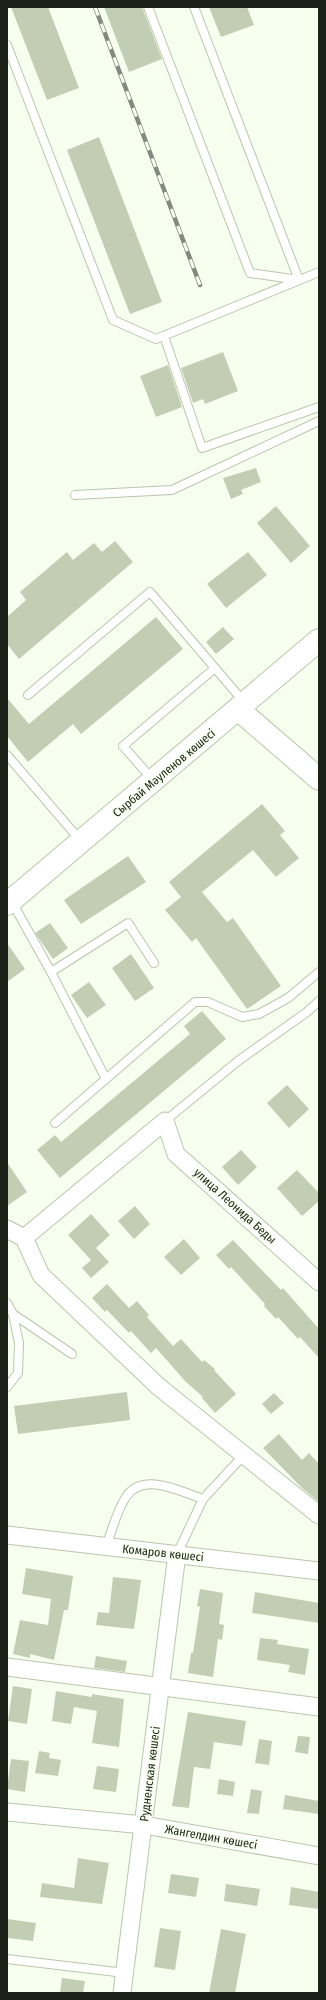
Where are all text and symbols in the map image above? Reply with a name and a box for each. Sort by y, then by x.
street label: Сырбай Мәуленов көшесі [110,726,218,820]
street label: улица Леонида Беды [191,1165,279,1247]
street label: Комаров көшесі [122,1542,204,1564]
street label: Рудненская көшесі [137,1726,163,1822]
street label: Жангелдин көшесі [164,1822,258,1852]

